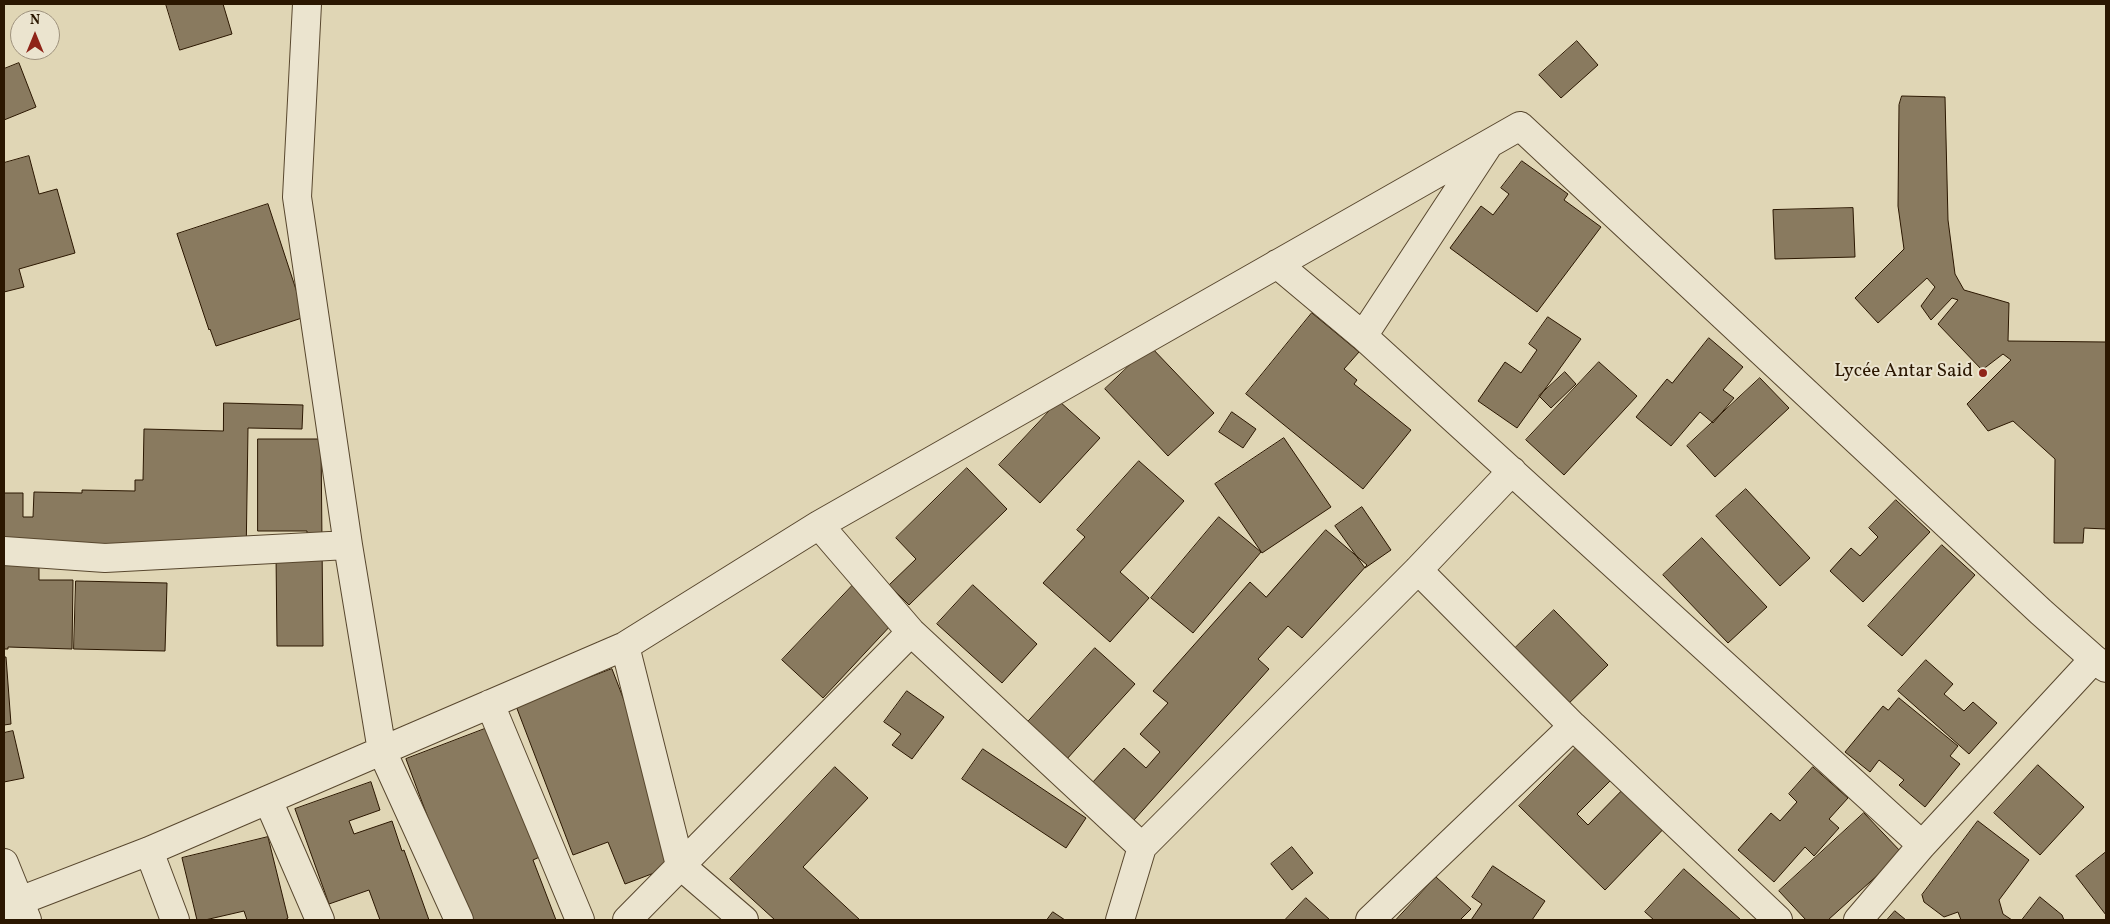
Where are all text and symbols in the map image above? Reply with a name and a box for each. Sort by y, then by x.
north arrow [10,10,60,60]
text: N [30,11,40,30]
place label: Lycée Antar Said [1834,362,1973,384]
marker: Lycée Antar Said [1977,367,1989,379]

